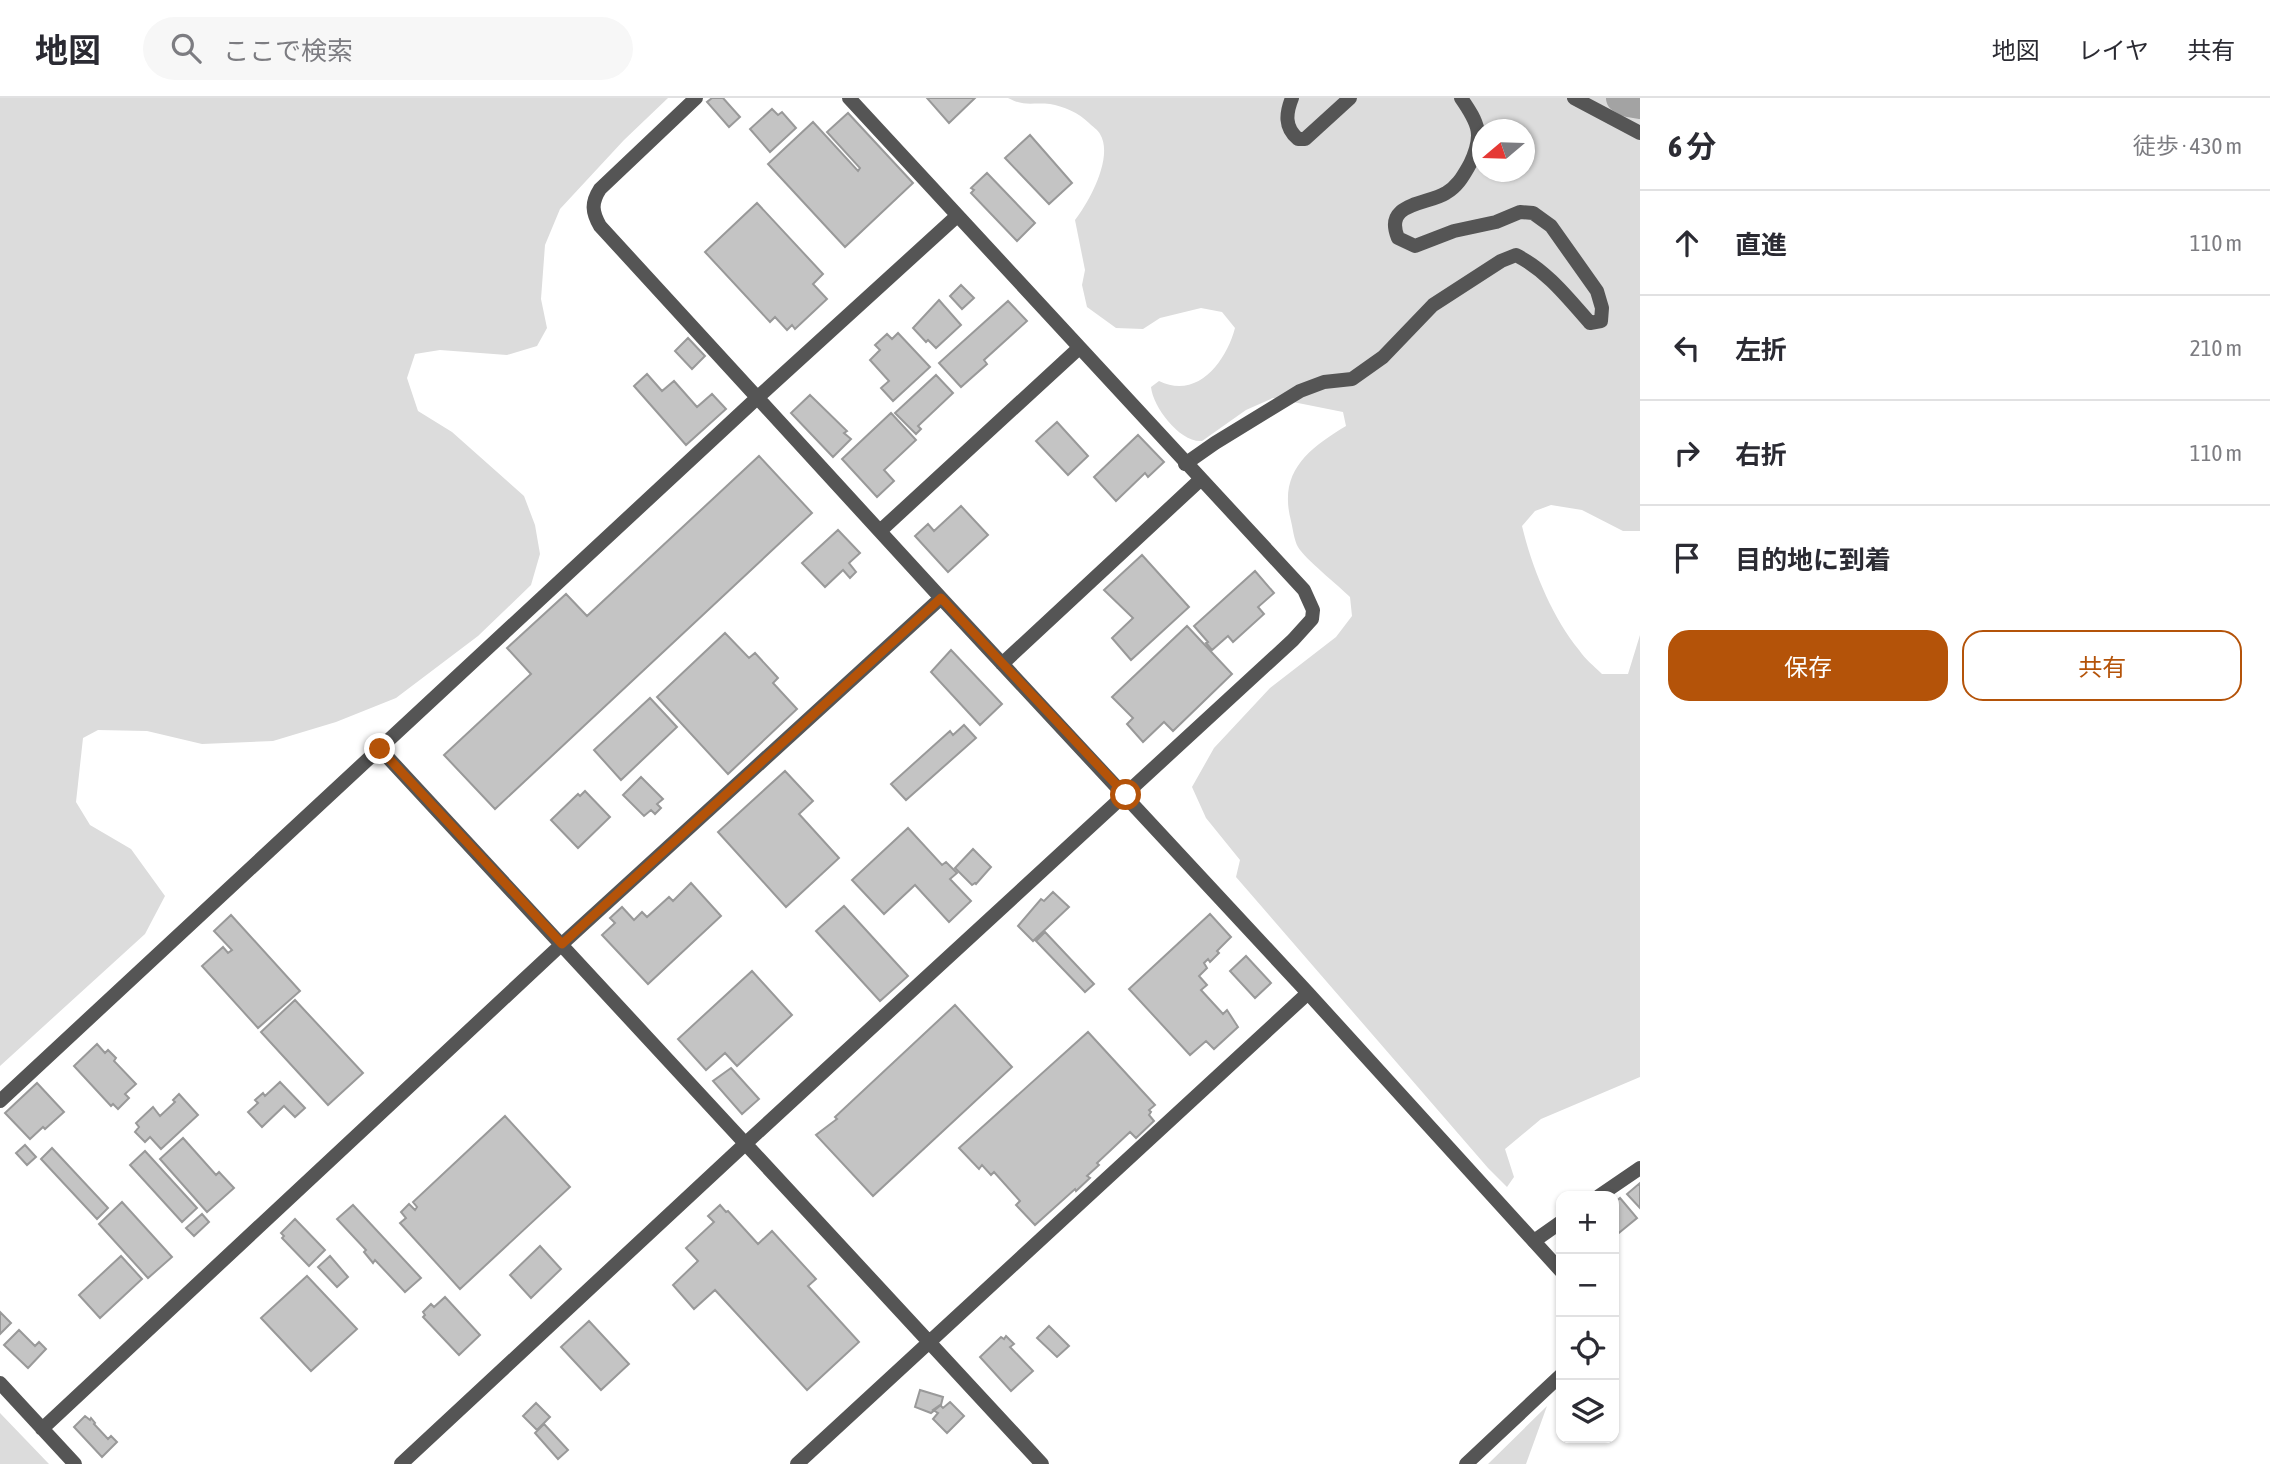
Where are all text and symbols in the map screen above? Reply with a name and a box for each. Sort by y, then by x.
search box [143,17,633,80]
icon: search [167,29,205,67]
text: 地図 [35,31,101,69]
text: ここで検索 [223,36,353,66]
text: 地図 [1992,37,2040,64]
text: レイヤ [2078,37,2149,64]
text: 共有 [2187,37,2235,64]
north arrow [1472,119,1535,182]
text: 6 分 [1668,129,1716,163]
text: 徒歩 · 430 m [2133,133,2242,159]
icon: ahead [1668,224,1706,262]
text: 直進 [1735,230,1787,260]
text: 110 m [2190,230,2242,256]
icon: left [1668,329,1706,367]
text: 左折 [1735,335,1787,365]
text: 210 m [2190,335,2242,361]
icon: right [1668,434,1706,472]
text: 右折 [1735,440,1787,470]
text: 110 m [2190,440,2242,466]
icon: arrive [1668,539,1706,577]
text: 目的地に到着 [1735,545,1891,575]
button: 保存 [1668,630,1948,701]
button: 共有 [1962,630,2242,701]
route end [364,733,395,764]
route start [1110,779,1141,810]
map controls [1556,1191,1619,1443]
button: + [1556,1191,1619,1254]
button: − [1556,1254,1619,1317]
button: locate [1556,1317,1619,1380]
button: layers [1556,1380,1619,1443]

